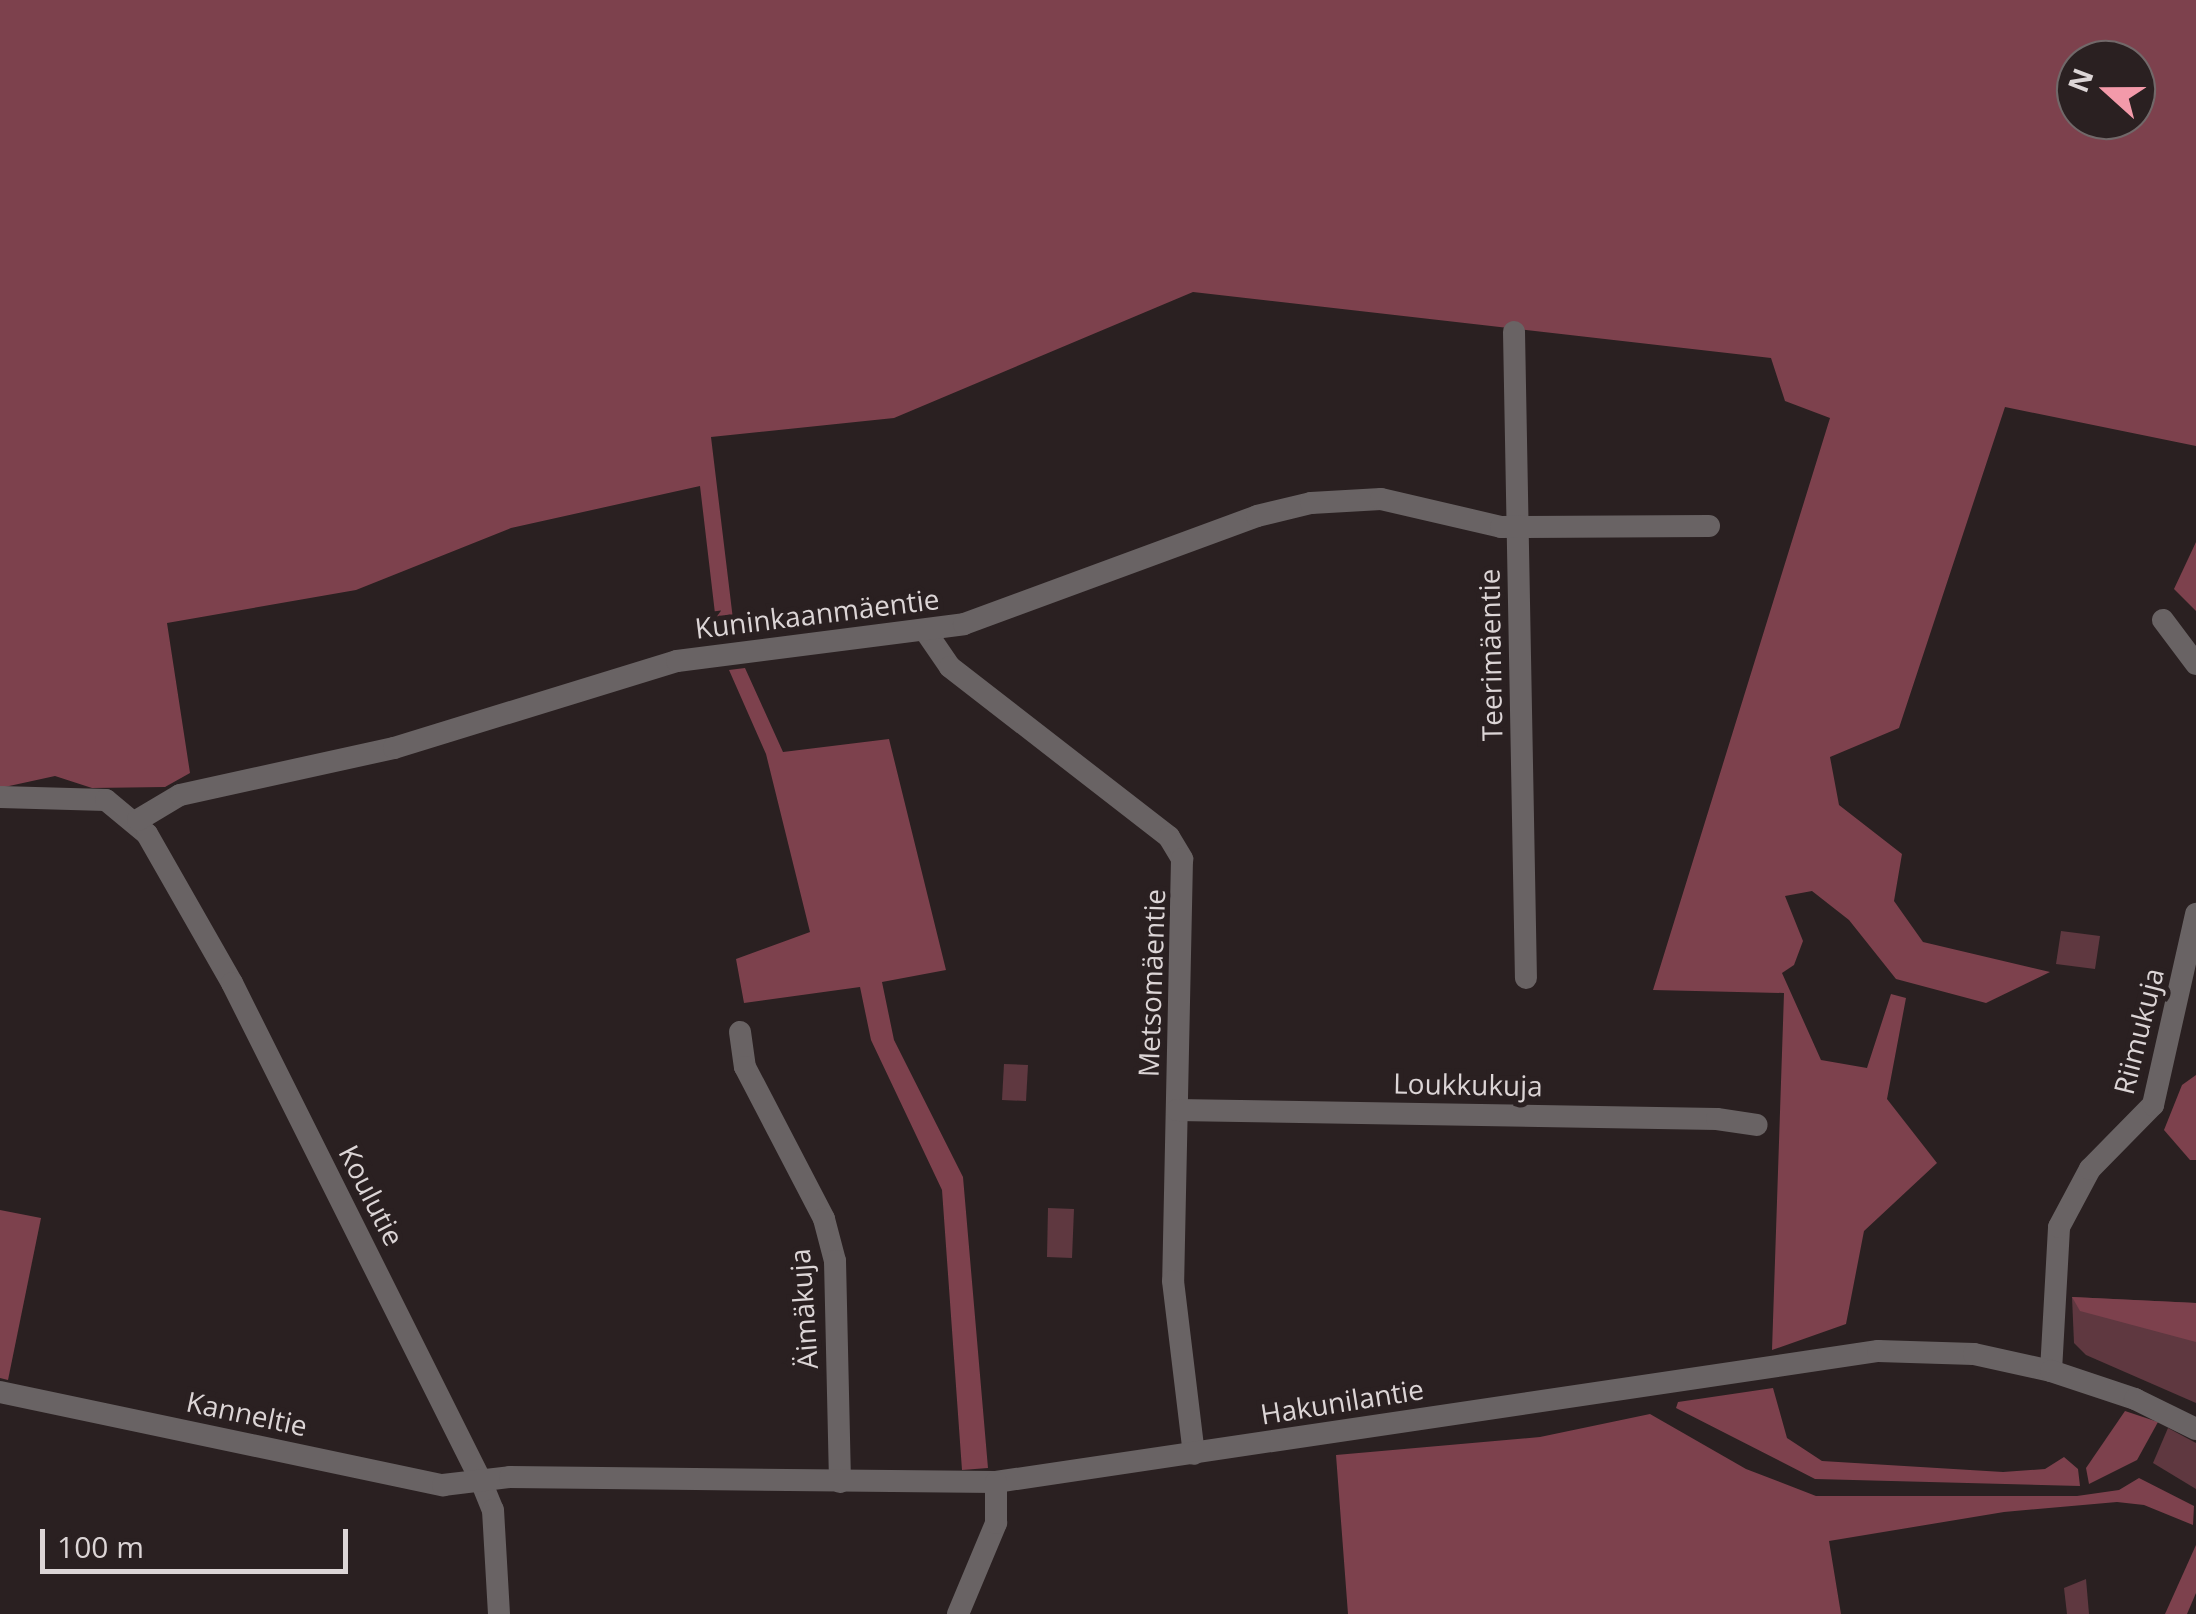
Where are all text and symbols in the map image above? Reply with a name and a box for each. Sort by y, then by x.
north arrow [2056,40,2156,140]
text: N [2058,63,2102,97]
street label: Teerimäentie [1472,568,1508,742]
street label: Kuninkaanmäentie [693,581,941,645]
street label: Metsomäentie [1131,888,1171,1078]
street label: Riimukuja [2106,964,2170,1098]
street label: Loukkukuja [1393,1066,1543,1102]
street label: Koulutie [332,1139,412,1251]
street label: Äimäkuja [782,1248,824,1370]
street label: Hakunilantie [1258,1372,1426,1430]
street label: Kanneltie [184,1384,310,1442]
scale bar [45,1509,352,1571]
text: 100 m [57,1526,144,1567]

